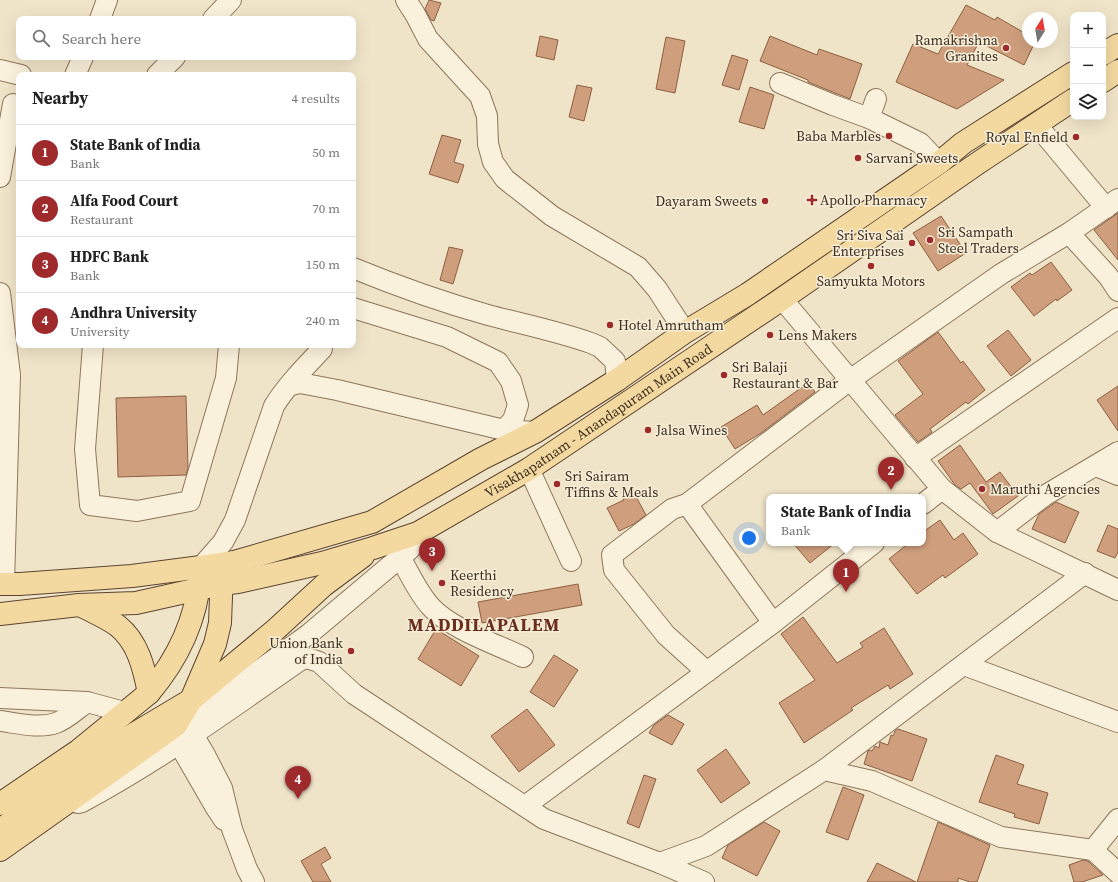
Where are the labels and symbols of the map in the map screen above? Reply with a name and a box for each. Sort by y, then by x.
north arrow [1022,12,1058,48]
place label: Ramakrishna Granites [914,30,999,66]
marker: Ramakrishna Granites [1001,43,1011,53]
place label: Baba Marbles [796,126,881,146]
place label: Royal Enfield [985,127,1068,147]
marker: Baba Marbles [884,131,894,141]
marker: Royal Enfield [1071,132,1081,142]
place label: Sarvani Sweets [866,148,958,168]
marker: Sarvani Sweets [853,153,863,163]
place label: Apollo Pharmacy [820,190,928,210]
place label: Dayaram Sweets [655,191,757,211]
marker: Apollo Pharmacy [807,195,817,205]
marker: Dayaram Sweets [760,196,770,206]
place label: Sri Sampath Steel Traders [938,222,1019,258]
place label: Sri Siva Sai Enterprises [832,225,904,261]
marker: Sri Sampath Steel Traders [925,235,935,245]
marker: Sri Siva Sai Enterprises [907,238,917,248]
marker: Samyukta Motors [866,261,876,271]
place label: Samyukta Motors [817,271,925,291]
place label: Hotel Amrutham [618,315,724,335]
marker: Hotel Amrutham [605,320,615,330]
place label: Lens Makers [778,325,857,345]
marker: Lens Makers [765,330,775,340]
street label: Visakhapatnam - Anandapuram Main Road [481,339,716,503]
place label: Sri Balaji Restaurant & Bar [732,357,838,393]
marker: Sri Balaji Restaurant & Bar [719,370,729,380]
place label: Jalsa Wines [655,420,727,440]
marker: Jalsa Wines [643,425,653,435]
pin: 2 [878,457,904,490]
place label: Sri Sairam Tiffins & Meals [565,466,658,502]
marker: Sri Sairam Tiffins & Meals [552,479,562,489]
place label: Maruthi Agencies [990,479,1100,499]
marker: Maruthi Agencies [977,484,987,494]
your location [739,528,759,548]
pin: 3 [419,538,445,571]
pin: 1 [833,559,859,592]
place label: Keerthi Residency [450,565,515,601]
marker: Keerthi Residency [437,578,447,588]
district label: MADDILAPALEM [408,612,561,637]
place label: Union Bank of India [269,633,344,669]
marker: Union Bank of India [346,646,356,656]
pin: 4 [285,766,311,799]

